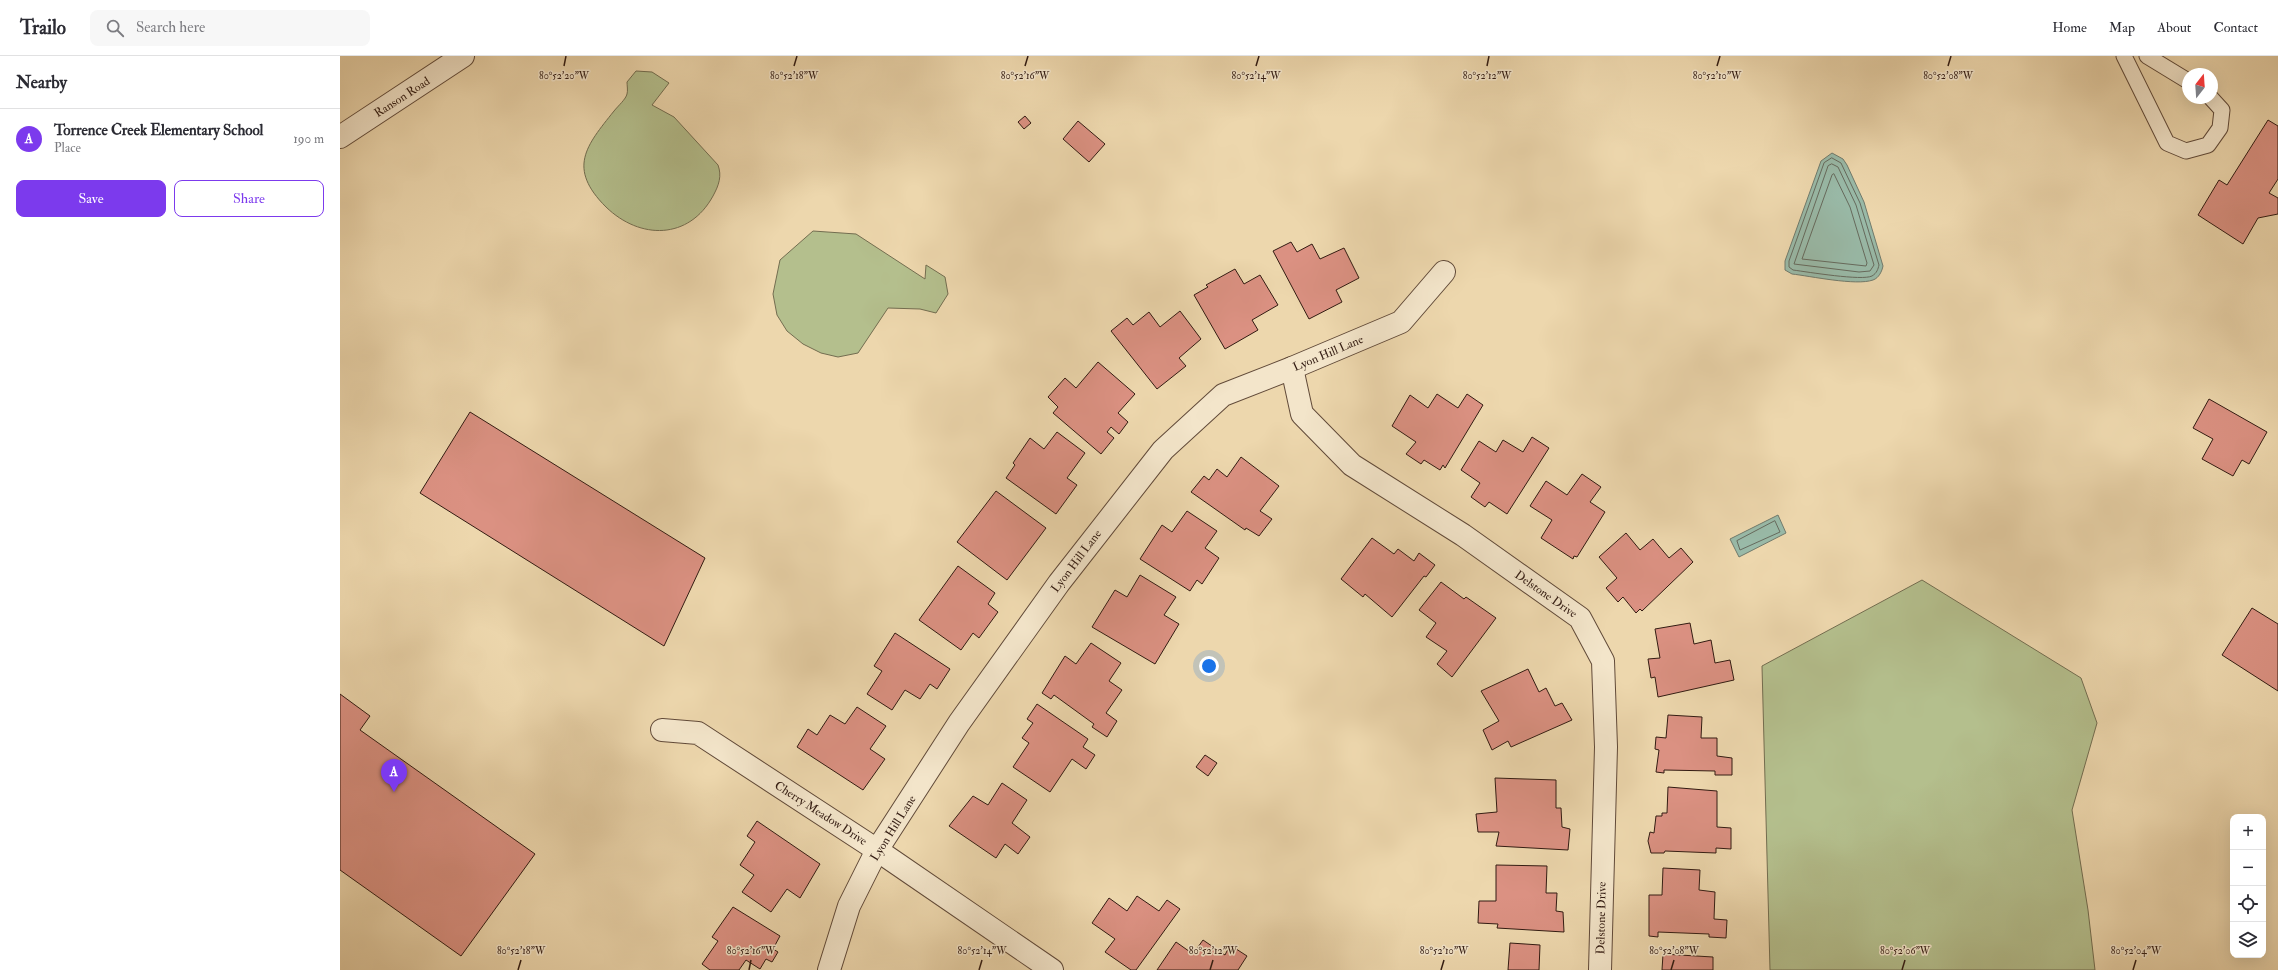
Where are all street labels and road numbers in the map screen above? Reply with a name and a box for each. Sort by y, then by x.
street label: Ranson Road [372,74,433,121]
street label: Lyon Hill Lane [1291,332,1366,375]
street label: Lyon Hill Lane [1048,527,1105,596]
street label: Delstone Drive [1512,567,1580,621]
street label: Cherry Meadow Drive [772,778,870,849]
street label: Lyon Hill Lane [867,793,920,864]
street label: Delstone Drive [1593,881,1610,955]

